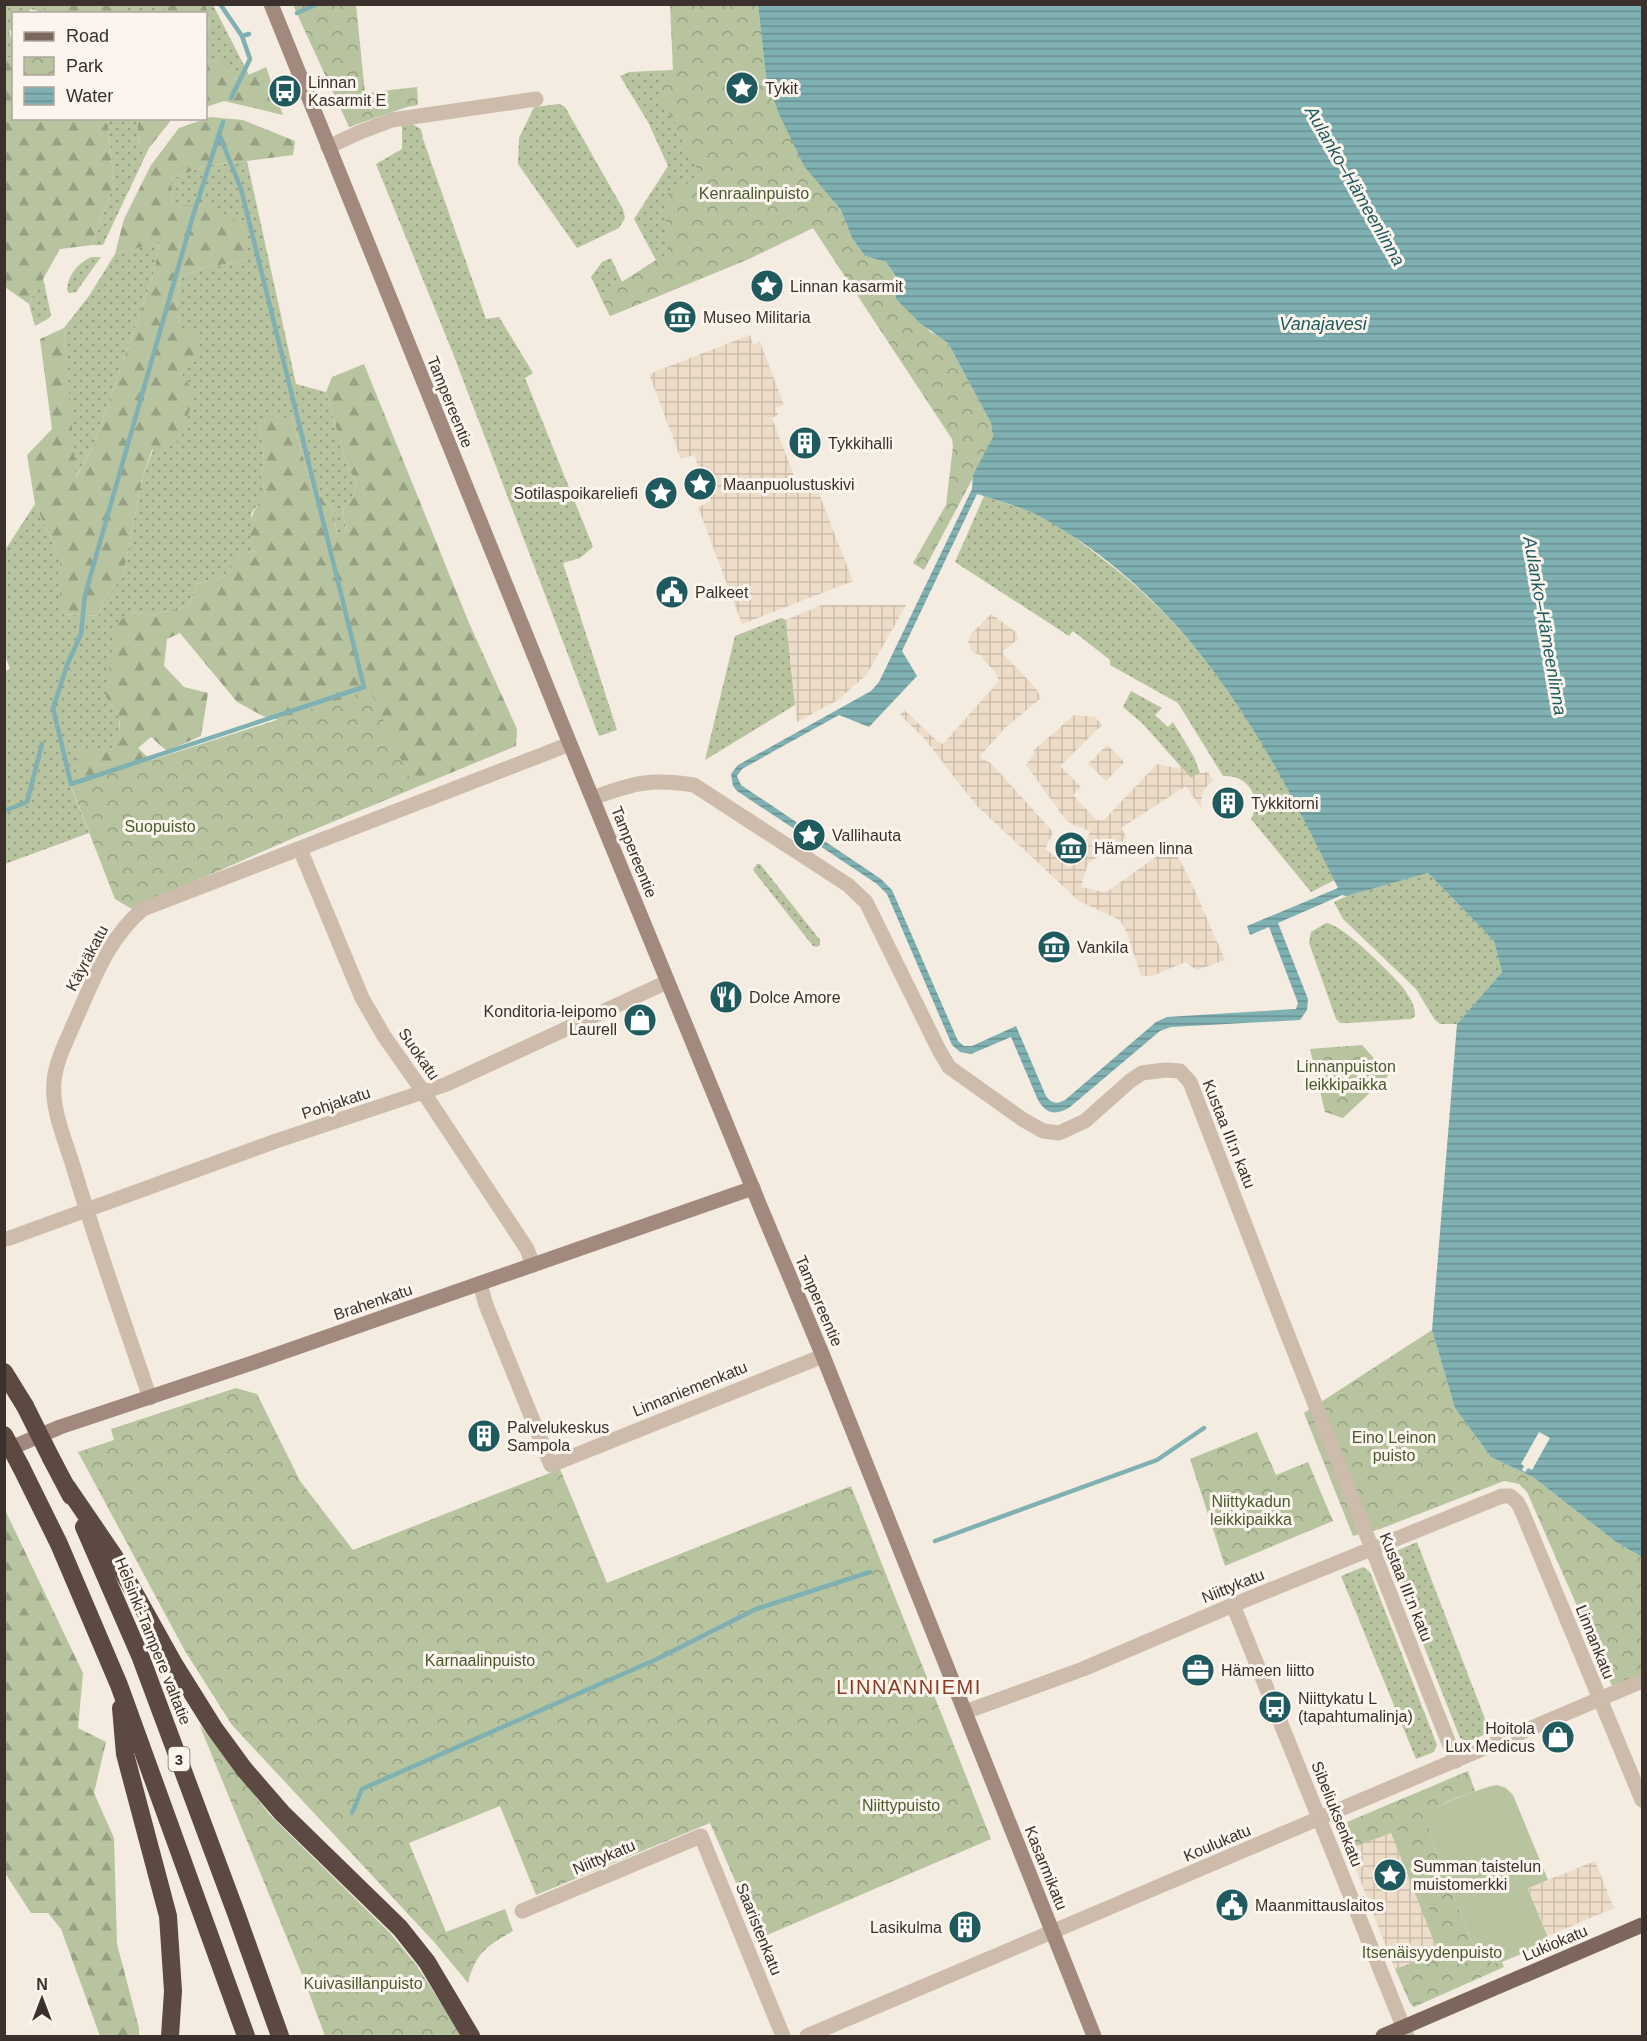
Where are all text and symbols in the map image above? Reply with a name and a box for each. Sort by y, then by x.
legend [12,12,207,120]
text: Road [66,26,109,46]
text: Park [66,56,104,76]
place icon: Tykit [724,70,760,106]
bus stop icon: Linnan Kasarmit E [267,73,303,109]
place label: Linnan Kasarmit E [308,74,386,109]
place label: Tykit [765,80,798,97]
text: Water [66,86,113,106]
water label: Aulanko–Hämeenlinna [1301,102,1409,269]
park label: Kenraalinpuisto [699,185,809,202]
place icon: Linnan kasarmit [749,268,785,304]
place label: Linnan kasarmit [790,278,904,295]
museum icon: Museo Militaria [662,299,698,335]
place label: Museo Militaria [703,309,811,326]
water label: Vanajavesi [1279,314,1368,334]
street label: Tampereentie [424,354,476,450]
building icon: Tykkihalli [787,425,823,461]
place label: Tykkihalli [828,435,893,452]
place icon: Maanpuolustuskivi [682,466,718,502]
place icon: Sotilaspoikareliefi [643,475,679,511]
place label: Maanpuolustuskivi [723,476,855,493]
place label: Sotilaspoikareliefi [513,485,638,502]
water label: Aulanko–Hämeenlinna [1519,534,1571,717]
public building icon: Palkeet [654,574,690,610]
place label: Palkeet [695,584,749,601]
building icon: Tykkitorni [1210,785,1246,821]
place label: Tykkitorni [1251,795,1319,812]
street label: Tampereentie [608,804,660,900]
place icon: Vallihauta [791,817,827,853]
park label: Suopuisto [124,818,196,835]
place label: Vallihauta [832,827,901,844]
museum icon: Hämeen linna [1053,830,1089,866]
place label: Hämeen linna [1094,840,1193,857]
street label: Käyräkatu [63,922,111,994]
museum icon: Vankila [1036,929,1072,965]
place label: Vankila [1077,939,1128,956]
restaurant icon: Dolce Amore [708,979,744,1015]
place label: Dolce Amore [749,989,841,1006]
shop icon: Konditoria-leipomo Laurell [622,1002,658,1038]
place label: Konditoria-leipomo Laurell [484,1003,617,1038]
street label: Suokatu [395,1025,443,1083]
park label: Linnanpuiston leikkipaikka [1296,1058,1396,1093]
street label: Kustaa III:n katu [1199,1077,1259,1191]
street label: Pohjakatu [300,1084,372,1122]
street label: Tampereentie [792,1253,846,1349]
street label: Brahenkatu [332,1281,414,1323]
street label: Linnaniemenkatu [630,1358,750,1420]
building icon: Palvelukeskus Sampola [466,1418,502,1454]
place label: Palvelukeskus Sampola [507,1419,609,1454]
park label: Eino Leinon puisto [1352,1429,1436,1464]
park label: Niittykadun leikkipaikka [1210,1493,1292,1528]
street label: Kustaa III:n katu [1376,1530,1436,1644]
street label: Helsinki-Tampere valtatie [112,1555,194,1727]
street label: Niittykatu [1199,1566,1267,1606]
street label: Linnankatu [1572,1603,1618,1681]
park label: Karnaalinpuisto [425,1652,535,1669]
office icon: Hämeen liitto [1180,1652,1216,1688]
place label: Hämeen liitto [1221,1662,1314,1679]
district label: LINNANNIEMI [836,1676,982,1698]
bus stop icon: Niittykatu L (tapahtumalinja) [1257,1689,1293,1725]
place label: Niittykatu L (tapahtumalinja) [1298,1690,1413,1725]
shop icon: Hoitola Lux Medicus [1540,1719,1576,1755]
place label: Hoitola Lux Medicus [1445,1720,1535,1755]
road number: 3 [168,1747,190,1771]
street label: Sibeliuksenkatu [1308,1759,1366,1869]
park label: Niittypuisto [862,1797,940,1814]
street label: Koulukatu [1181,1821,1253,1865]
street label: Kasarmikatu [1021,1824,1071,1912]
street label: Niittykatu [570,1836,638,1878]
place icon: Summan taistelun muistomerkki [1372,1857,1408,1893]
place label: Summan taistelun muistomerkki [1413,1858,1541,1893]
street label: Saaristenkatu [733,1880,785,1978]
public building icon: Maanmittauslaitos [1214,1887,1250,1923]
place label: Maanmittauslaitos [1255,1897,1384,1914]
building icon: Lasikulma [947,1909,983,1945]
place label: Lasikulma [870,1919,942,1936]
street label: Lukiokatu [1520,1922,1590,1964]
park label: Itsenäisyydenpuisto [1362,1944,1502,1961]
north arrow [12,1969,72,2029]
park label: Kuivasillanpuisto [303,1975,423,1992]
text: N [36,1976,48,1993]

